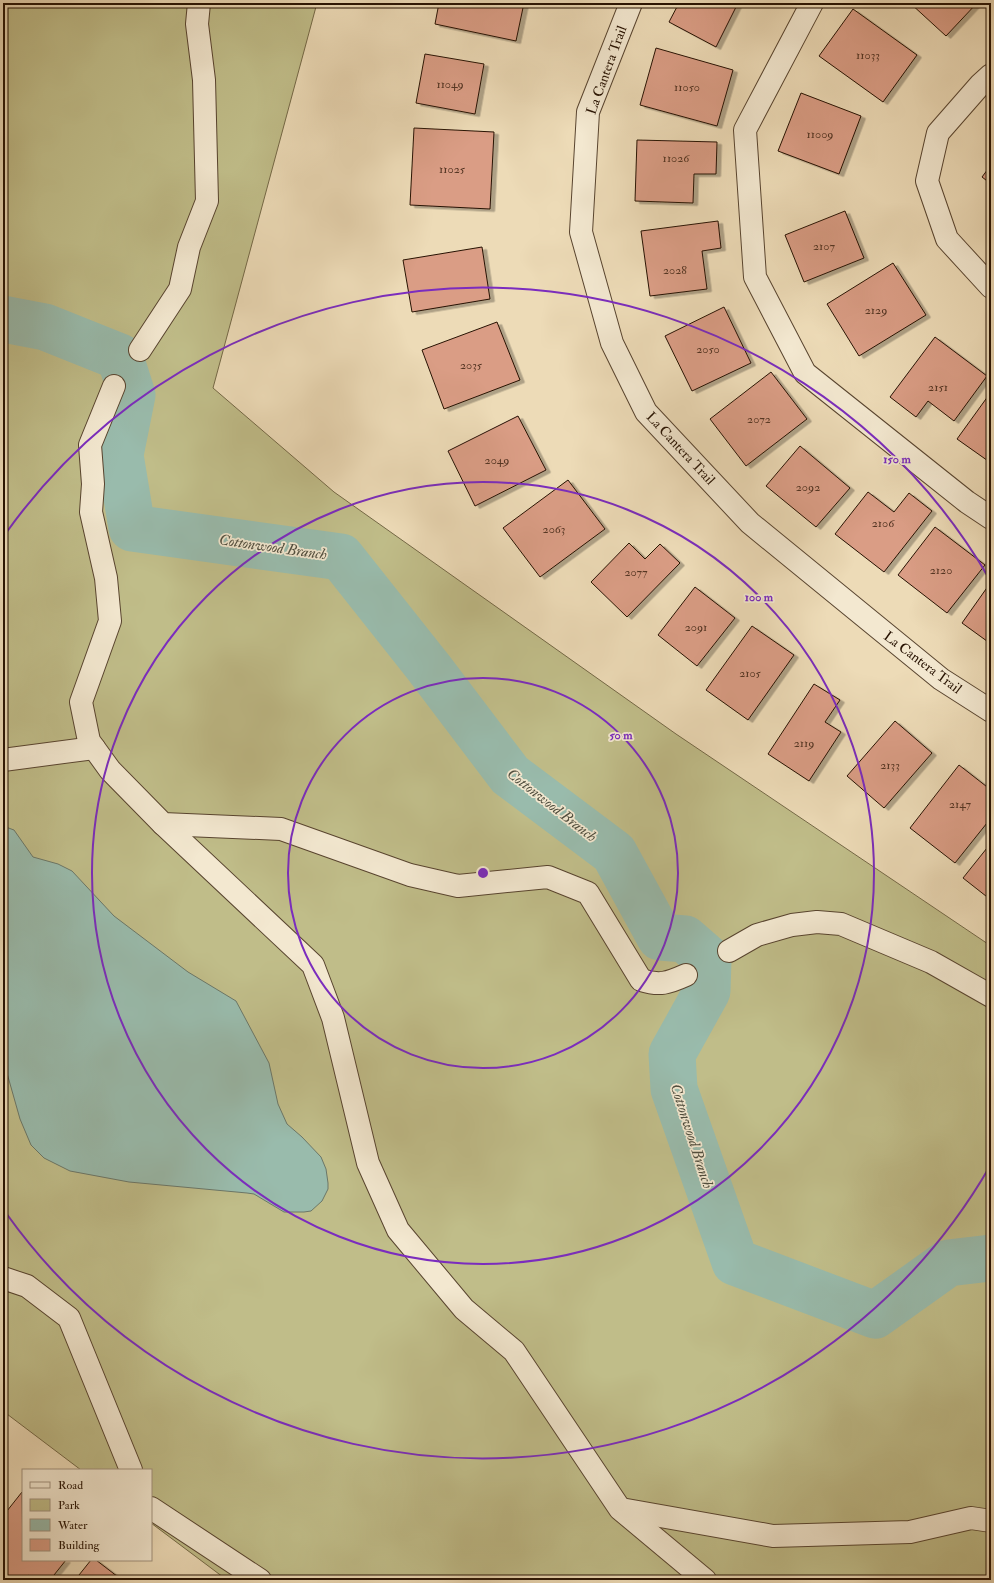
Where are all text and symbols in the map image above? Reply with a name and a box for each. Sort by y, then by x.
street label: La Cantera Trail [583,23,631,117]
house number: 11033 [856,48,880,63]
house number: 11049 [436,77,464,92]
house number: 11050 [674,80,700,95]
house number: 11009 [807,127,833,142]
house number: 11026 [663,151,690,166]
house number: 11025 [439,162,466,177]
house number: 2107 [813,239,835,254]
house number: 2028 [663,263,687,278]
house number: 2129 [865,303,887,318]
house number: 2050 [696,342,720,357]
house number: 2035 [460,358,483,373]
house number: 2151 [928,380,948,395]
street label: La Cantera Trail [643,408,719,489]
house number: 2072 [747,412,771,427]
text: 150 m [883,452,911,467]
house number: 2049 [485,453,509,468]
house number: 2092 [796,480,820,495]
house number: 2106 [872,516,895,531]
house number: 2063 [543,522,565,537]
water label: Cottonwood Branch [218,531,328,565]
house number: 2120 [930,563,952,578]
house number: 2077 [624,565,648,580]
text: 100 m [745,590,774,605]
house number: 2091 [685,620,707,635]
street label: La Cantera Trail [880,628,965,698]
house number: 2105 [739,666,762,681]
text: 50 m [609,728,633,743]
house number: 2119 [794,736,814,751]
house number: 2133 [880,758,900,773]
water label: Cottonwood Branch [503,764,601,847]
house number: 2147 [949,797,972,812]
centre of rings [476,866,490,880]
water label: Cottonwood Branch [666,1081,717,1191]
legend [22,1469,152,1561]
text: Road [58,1478,83,1493]
text: Park [58,1498,80,1513]
text: Water [57,1518,88,1533]
text: Building [58,1538,101,1553]

